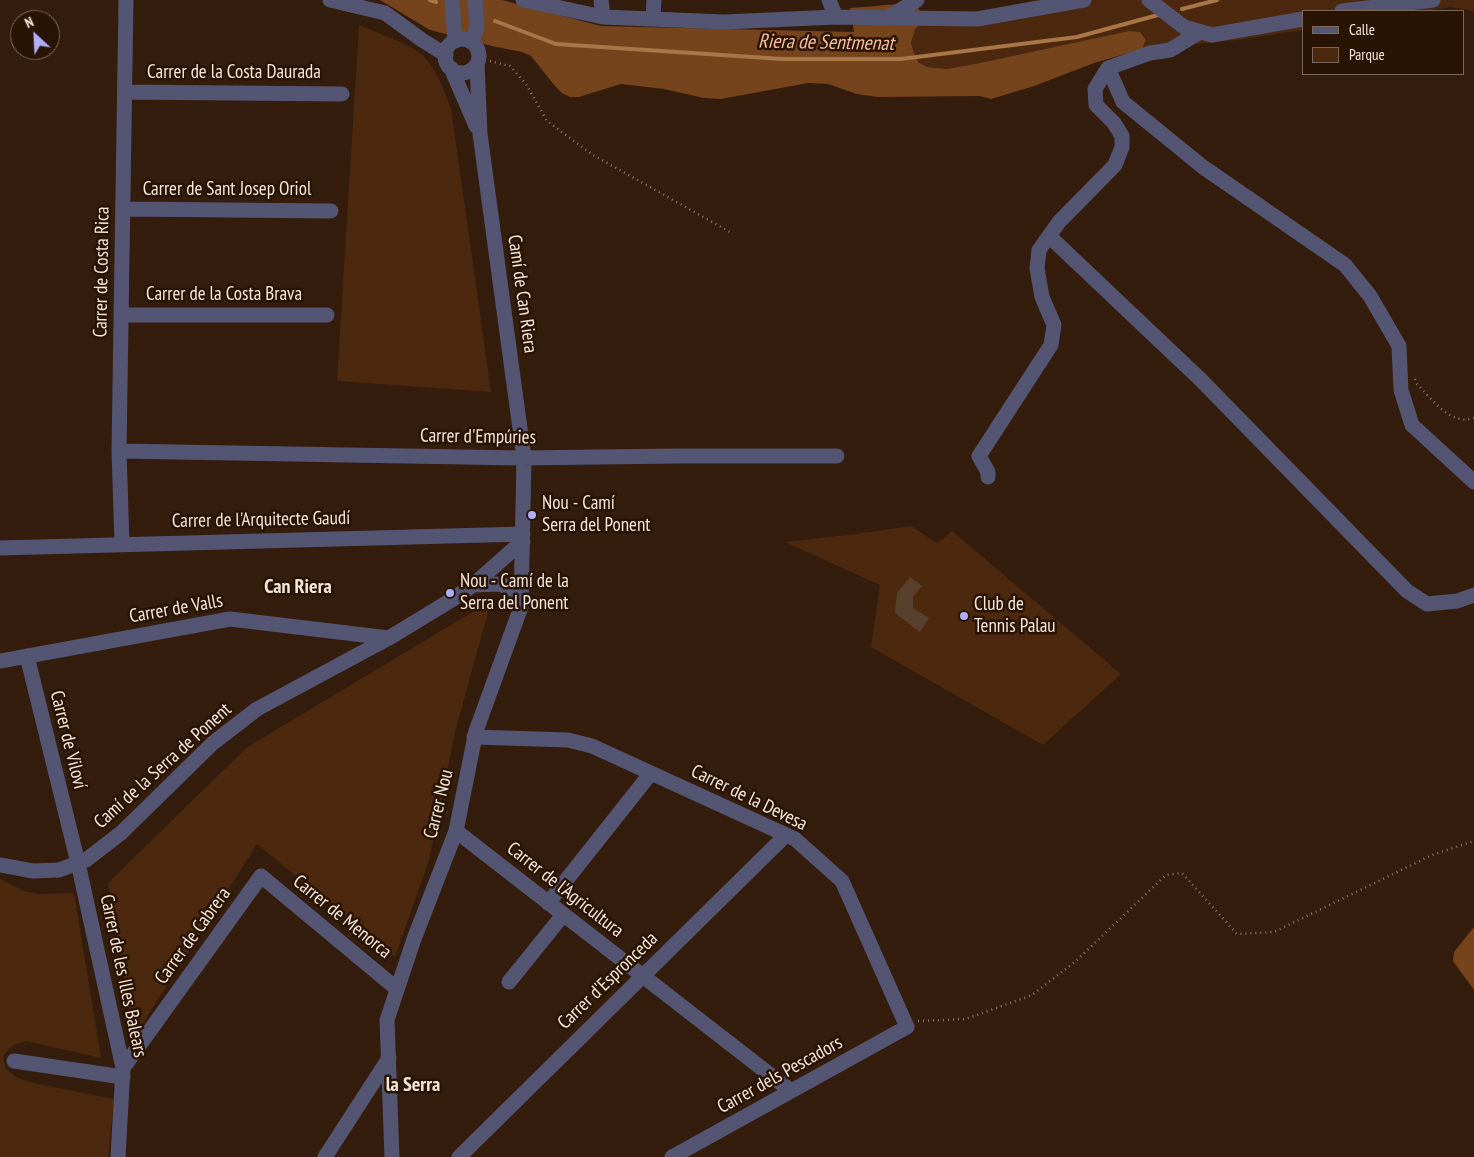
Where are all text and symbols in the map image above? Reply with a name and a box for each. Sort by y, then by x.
north arrow [10,10,60,60]
legend [1302,10,1464,75]
text: N [22,13,36,32]
text: Calle [1349,20,1375,39]
water label: Riera de Sentmenat [758,30,894,56]
text: Parque [1349,45,1385,64]
street label: Carrer de la Costa Daurada [147,62,321,84]
street label: Carrer de Sant Josep Oriol [143,179,311,201]
street label: Carrer de Costa Rica [89,206,115,338]
street label: Camí de Can Riera [502,233,542,355]
street label: Carrer de la Costa Brava [146,284,302,306]
street label: Carrer d'Empúries [420,425,536,449]
place label: Nou - Camí Serra del Ponent [542,493,651,537]
street label: Carrer de l'Arquitecte Gaudí [172,507,350,533]
marker: Nou - Camí Serra del Ponent [526,509,538,521]
place label: Nou - Camí de la Serra del Ponent [460,571,569,615]
district label: Can Riera [264,575,332,599]
marker: Nou - Camí de la Serra del Ponent [444,587,456,599]
street label: Carrer de Valls [127,590,225,628]
place label: Club de Tennis Palau [974,594,1056,638]
marker: Club de Tennis Palau [958,610,970,622]
street label: Carrer de Viloví [45,688,91,792]
street label: Camí de la Serra de Ponent [90,698,236,834]
street label: Carrer de la Devesa [687,760,811,836]
street label: Carrer Nou [419,767,459,841]
street label: Carrer de l'Agricultura [502,837,628,943]
street label: Carrer de Menorca [288,870,396,964]
street label: Carrer de Cabrera [150,883,236,989]
street label: Carrer de les Illes Balears [95,892,151,1060]
street label: Carrer d'Espronceda [553,928,663,1034]
street label: Carrer dels Pescadors [714,1031,846,1119]
district label: la Serra [386,1073,440,1097]

